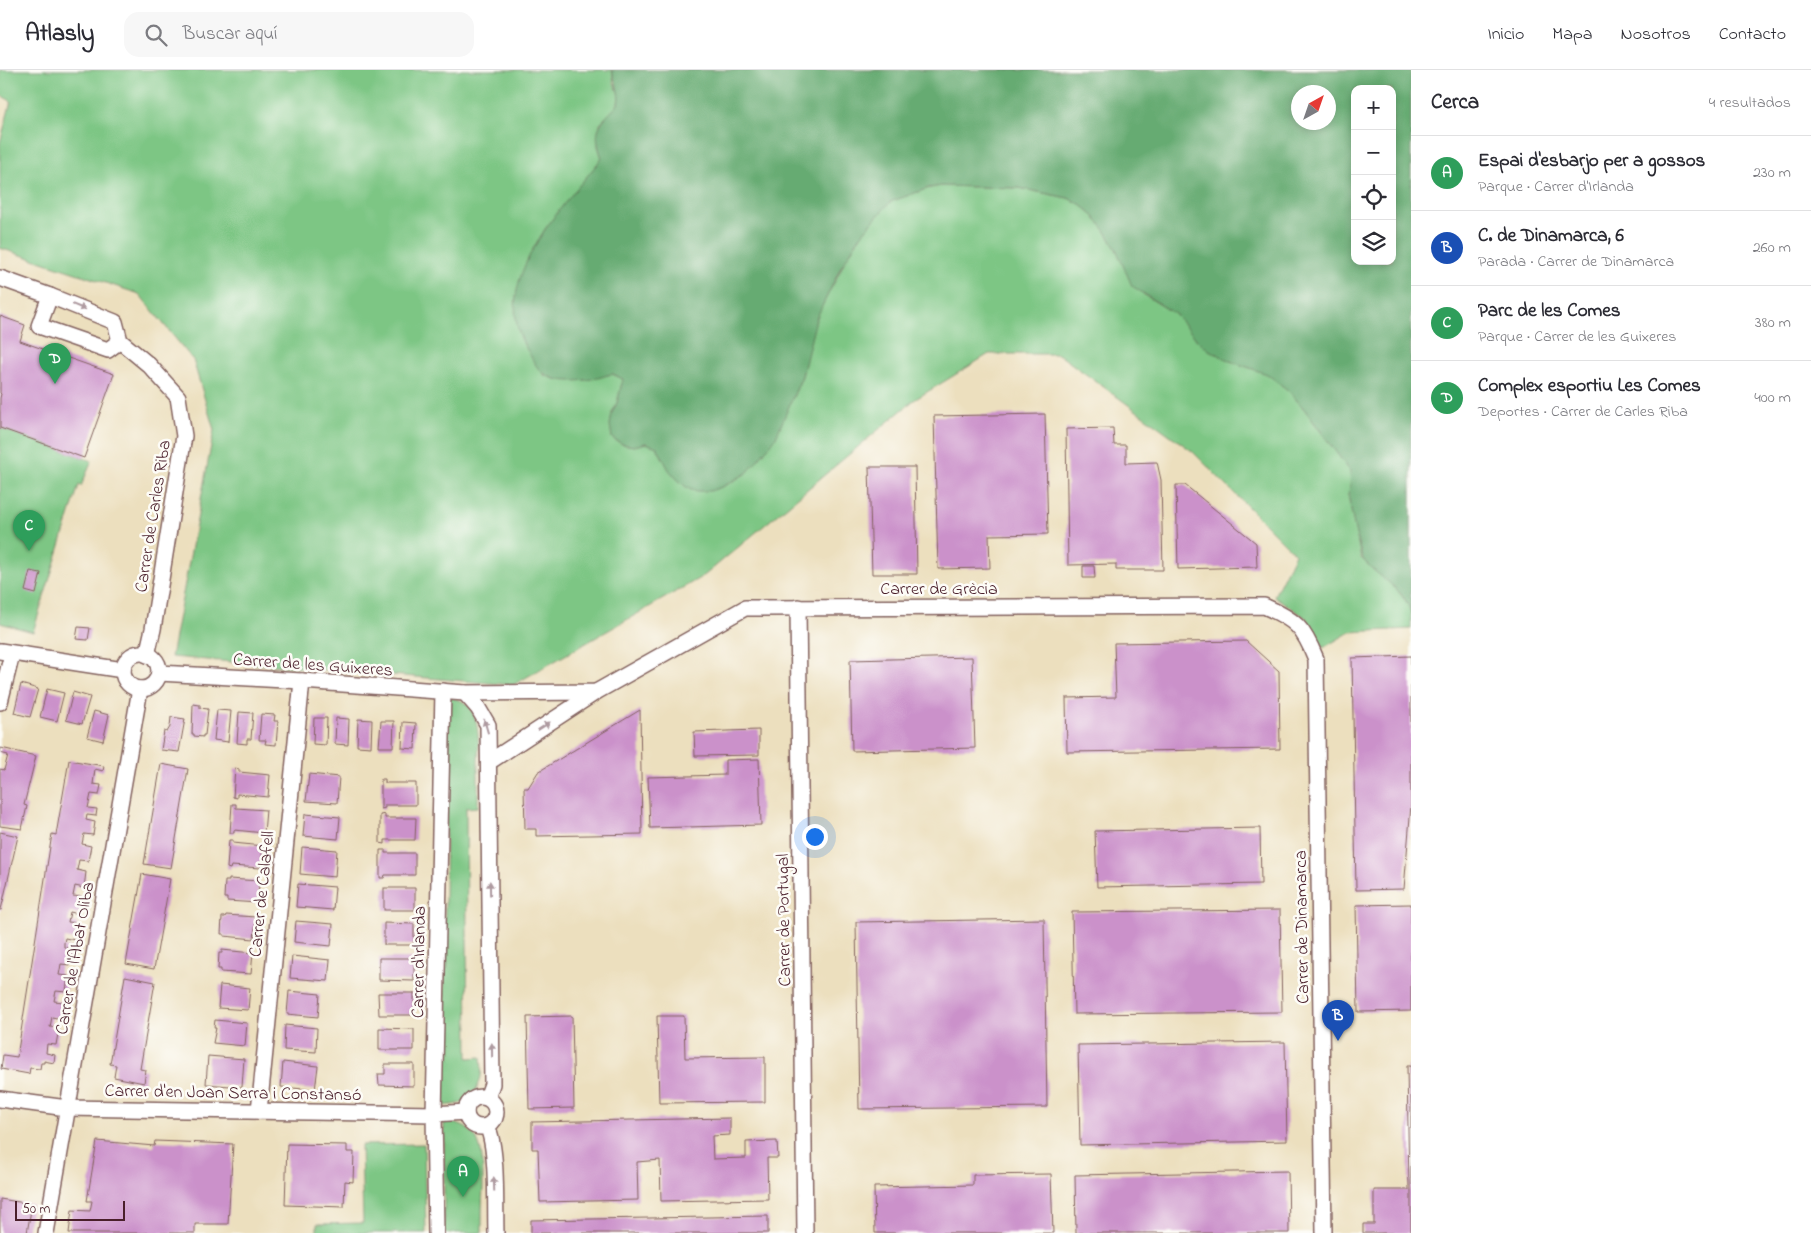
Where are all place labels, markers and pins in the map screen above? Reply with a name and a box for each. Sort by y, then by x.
pin: D [39,343,71,384]
pin: C [13,510,45,551]
pin: B [1322,1000,1354,1041]
pin: A [447,1156,479,1197]

